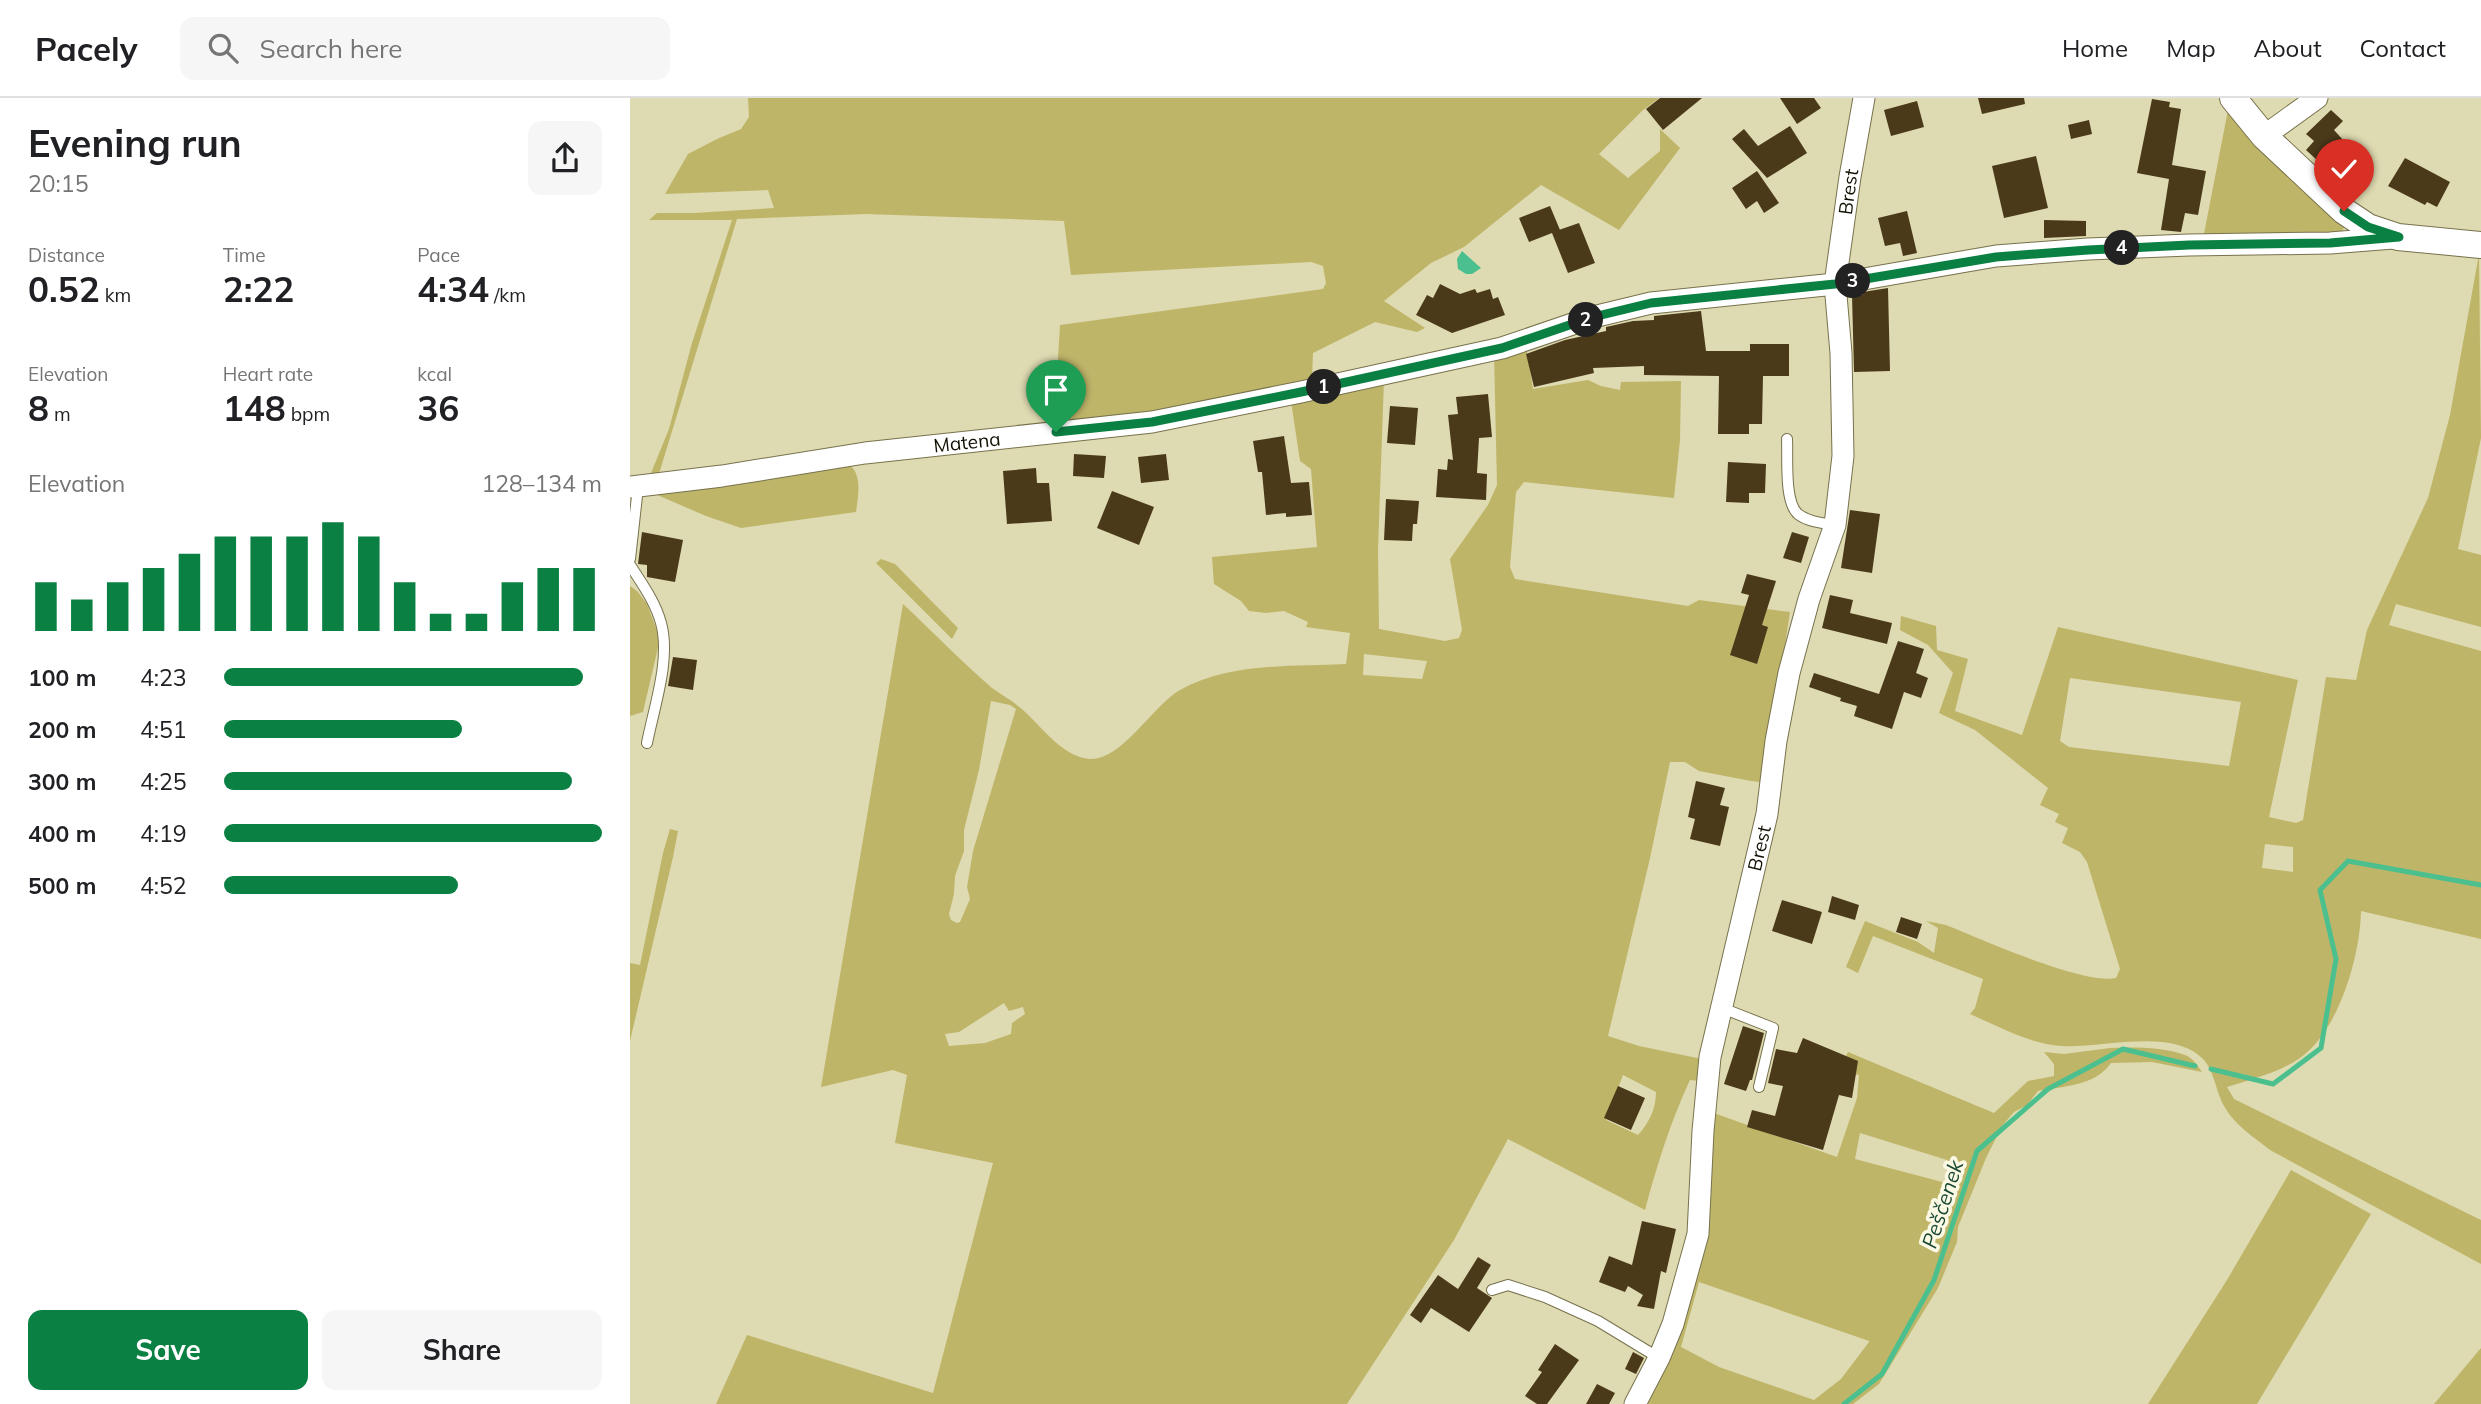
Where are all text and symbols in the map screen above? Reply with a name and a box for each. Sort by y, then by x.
search box [180,17,670,80]
text: Pacely [35,28,138,69]
icon: search [204,29,242,67]
text: Search here [260,32,403,65]
text: Home [2062,33,2128,63]
text: Map [2166,33,2216,63]
text: About [2254,33,2322,63]
text: Contact [2360,33,2446,63]
text: Evening run [28,119,242,167]
button: share [528,121,602,195]
pin [2314,139,2374,211]
icon: check [2325,150,2363,188]
street label: Brest [1833,166,1863,216]
text: 20:15 [28,169,88,198]
pin: 4 [2104,230,2140,266]
text: 4 [2116,235,2127,259]
text: Distance [28,243,105,267]
text: Time [223,243,266,267]
text: Pace [417,243,460,267]
pin: 3 [1836,264,1870,298]
text: 0.52 [28,267,100,311]
text: 2:22 [223,267,294,311]
text: 4:34 [417,267,489,311]
text: 3 [1847,268,1858,292]
text: km [100,283,131,307]
text: /km [489,283,526,307]
pin: 2 [1569,302,1604,338]
text: 2 [1580,307,1591,331]
pin [1026,360,1086,432]
text: Elevation [28,362,108,386]
text: Heart rate [223,362,313,386]
text: kcal [417,362,452,386]
pin: 1 [1306,370,1342,404]
icon: arrive [1037,371,1075,409]
text: 1 [1318,374,1329,398]
text: 8 [28,386,49,430]
text: 148 [223,386,286,430]
text: 36 [417,386,459,430]
text: m [49,402,71,426]
text: bpm [286,402,330,426]
street label: Matena [932,426,1002,458]
text: Elevation [28,469,125,498]
text: 128–134 m [481,469,602,498]
text: 100 m [28,663,96,692]
text: 4:23 [140,663,187,692]
text: 200 m [28,715,96,744]
text: 4:51 [140,715,187,744]
text: 300 m [28,767,96,796]
text: 4:25 [140,767,187,796]
text: 400 m [28,819,96,848]
text: 4:19 [140,819,187,848]
street label: Brest [1742,823,1776,873]
text: 500 m [28,871,96,900]
text: 4:52 [140,871,187,900]
water label: Peščenek [1916,1155,1969,1251]
button: Save [28,1310,308,1390]
button: Share [322,1310,602,1390]

